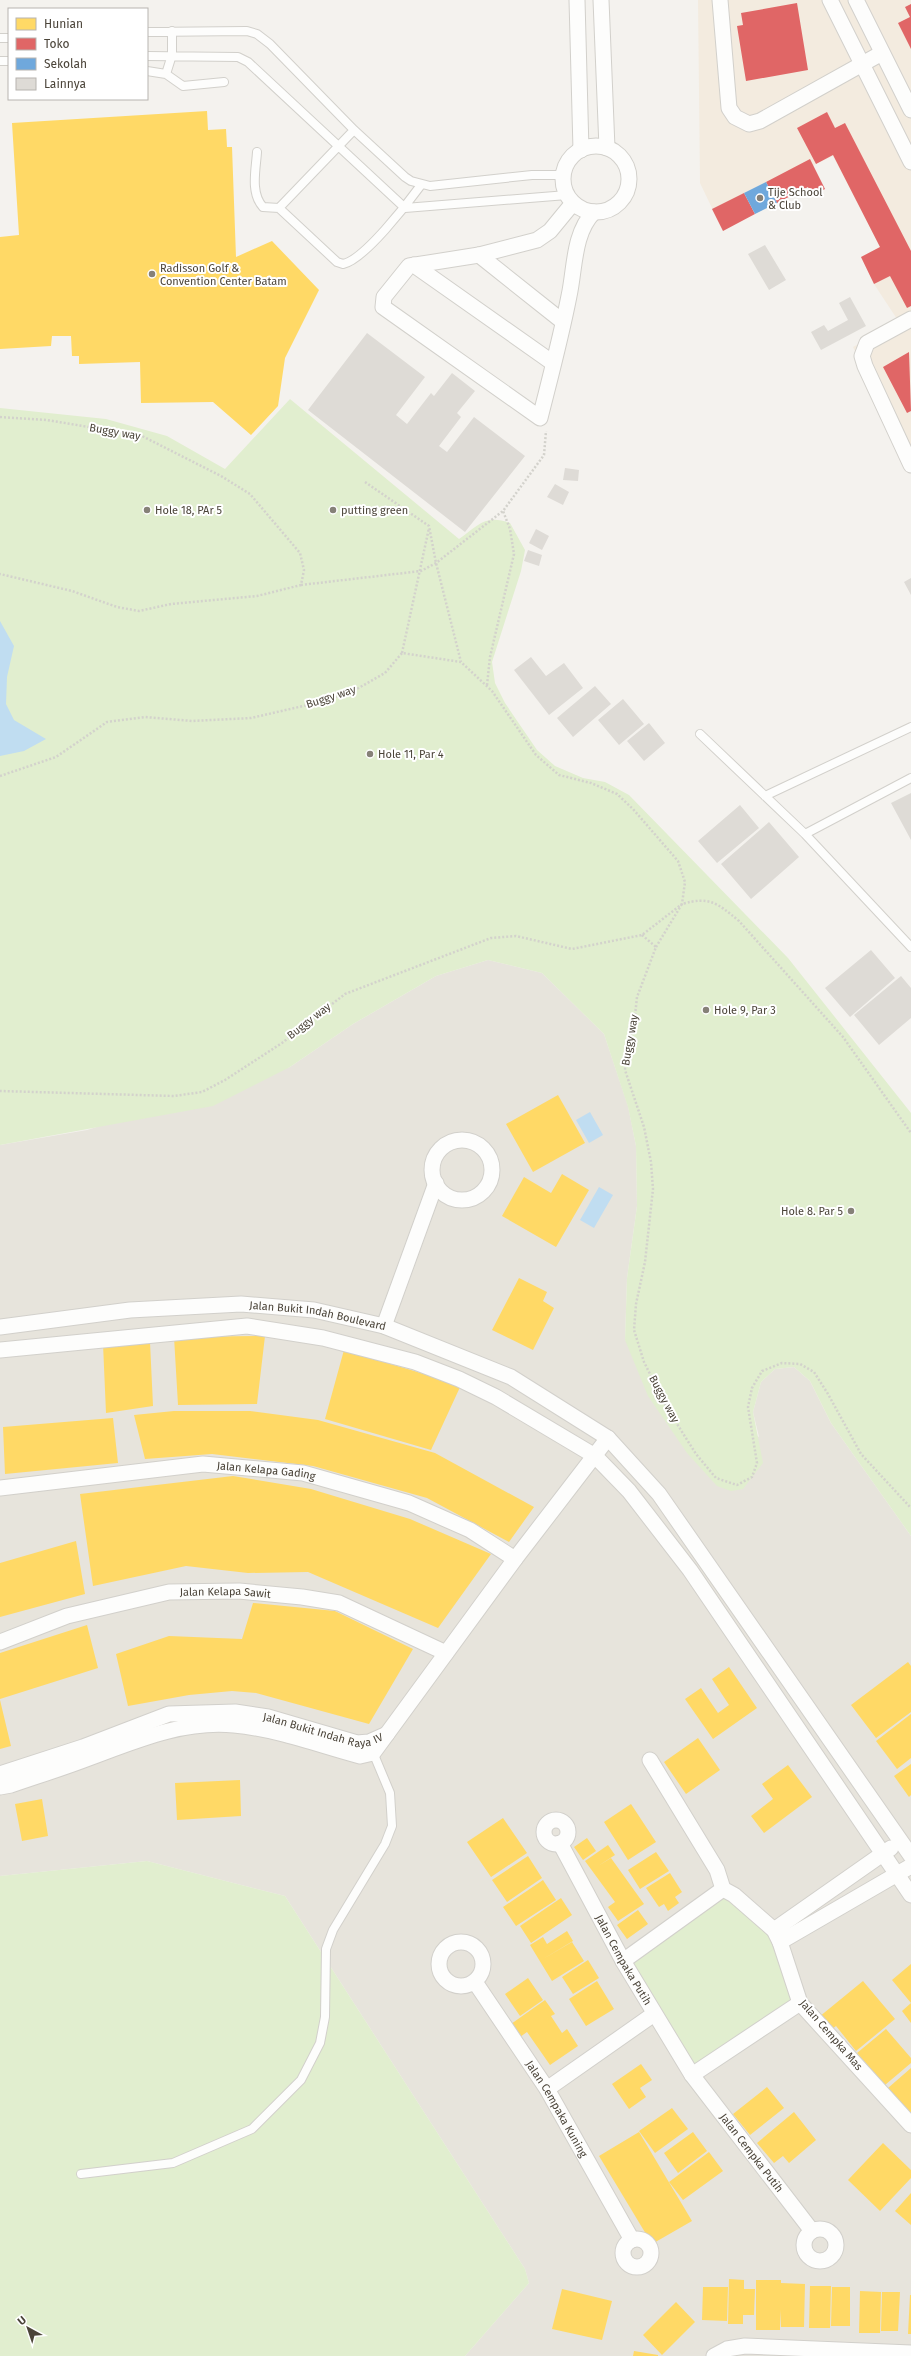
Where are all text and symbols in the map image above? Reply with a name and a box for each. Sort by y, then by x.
legend [8,8,148,100]
text: Hunian [44,17,83,31]
text: Toko [44,37,70,51]
text: Sekolah [44,57,87,71]
text: Lainnya [44,77,86,91]
place label: Tije School & Club [768,186,823,212]
marker: Tije School & Club [755,193,765,203]
place label: Radisson Golf & Convention Center Batam [160,262,287,288]
marker: Radisson Golf & Convention Center Batam [147,269,157,279]
street label: Buggy way [88,421,142,443]
place label: Hole 18, PAr 5 [155,504,223,517]
place label: putting green [341,504,408,517]
marker: Hole 18, PAr 5 [142,505,152,515]
marker: putting green [328,505,338,515]
street label: Buggy way [304,683,358,711]
place label: Hole 11, Par 4 [378,748,444,761]
marker: Hole 11, Par 4 [365,749,375,759]
street label: Buggy way [285,1000,334,1042]
place label: Hole 9, Par 3 [714,1004,776,1017]
marker: Hole 9, Par 3 [701,1005,711,1015]
street label: Buggy way [619,1013,641,1067]
place label: Hole 8. Par 5 [781,1205,843,1218]
marker: Hole 8. Par 5 [846,1206,856,1216]
street label: Jalan Bukit Indah Boulevard [249,1298,387,1333]
street label: Buggy way [646,1373,682,1425]
street label: Jalan Kelapa Gading [216,1459,317,1483]
street label: Jalan Kelapa Sawit [179,1584,272,1601]
street label: Jalan Bukit Indah Raya IV [262,1710,386,1750]
street label: Jalan Cempaka Putih [593,1912,655,2007]
street label: Jalan Cempka Mas [797,1997,865,2073]
street label: Jalan Cempaka Kuning [523,2058,591,2160]
street label: Jalan Cempka Putih [717,2111,786,2195]
north arrow [8,2308,48,2348]
text: U [15,2313,29,2328]

